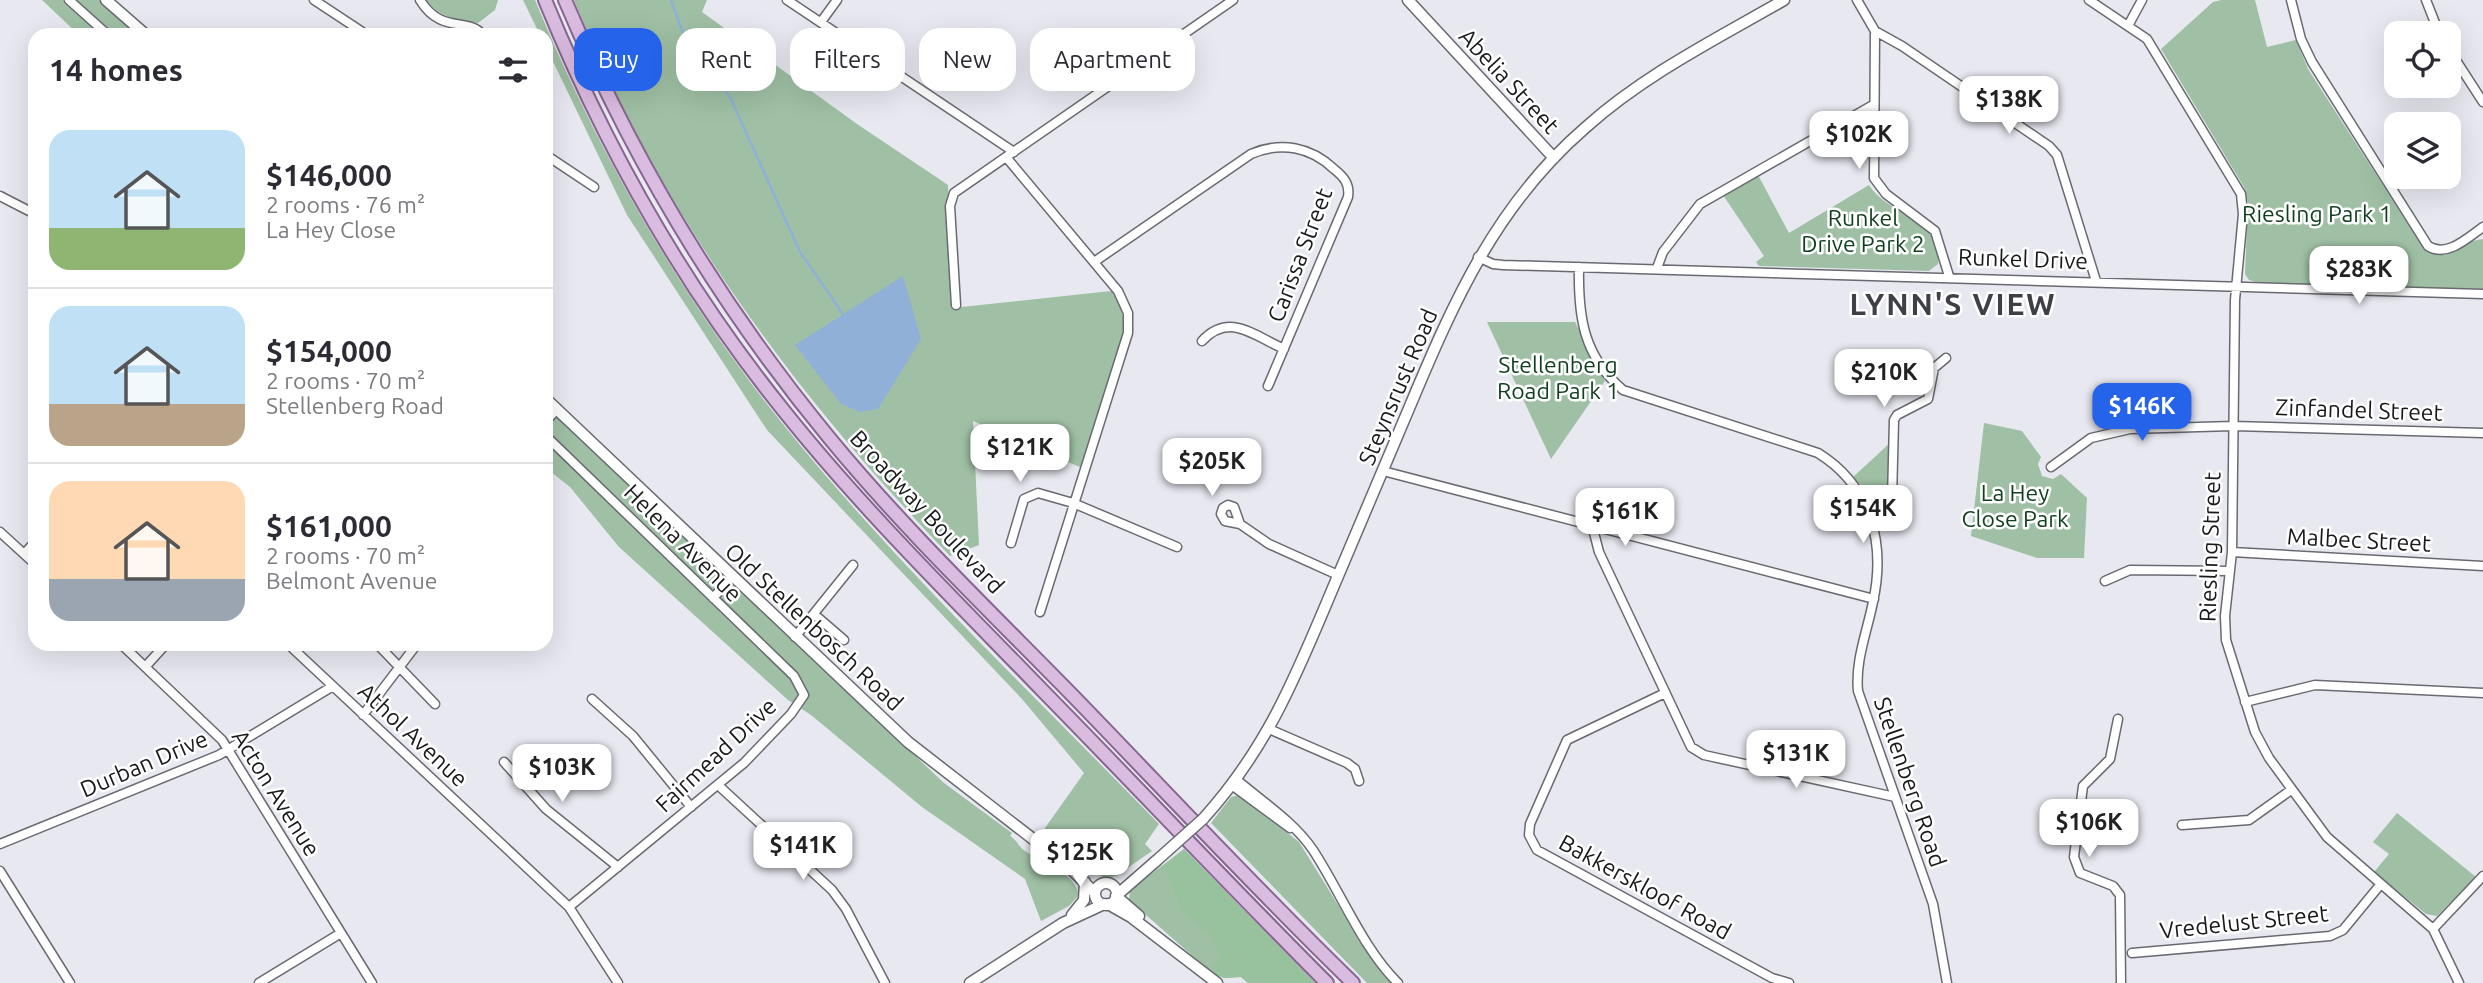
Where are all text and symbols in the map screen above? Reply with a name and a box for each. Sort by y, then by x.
map controls [2384,21,2461,189]
button: locate [2384,21,2461,98]
street label: Abelia Street [1455,23,1564,138]
chip: Buy [574,28,662,91]
chip: Rent [676,28,776,91]
chip: Filters [790,28,905,91]
chip: New [919,28,1016,91]
chip: Apartment [1030,28,1195,91]
icon: filters [494,51,532,89]
text: 14 homes [49,53,183,87]
pin: $138K [1960,76,2058,136]
text: $138K [1975,86,2043,111]
pin: $102K [1810,111,1908,171]
button: layers [2384,112,2461,189]
text: $102K [1825,121,1893,146]
icon: home [105,158,189,242]
text: $146,000 [266,158,392,192]
street label: Carissa Street [1263,184,1337,325]
text: 2 rooms · 76 m² [266,192,425,217]
park label: Riesling Park 1 [2242,201,2392,226]
park label: Runkel Drive Park 2 [1801,205,1925,256]
text: La Hey Close [266,217,396,242]
street label: Runkel Drive [1958,244,2089,273]
pin: $283K [2310,246,2408,306]
text: $283K [2325,256,2393,281]
district label: LYNN'S VIEW [1849,287,2057,321]
street label: Steynsrust Road [1353,305,1442,469]
icon: home [105,334,189,418]
text: $154,000 [266,334,392,368]
pin: $210K [1835,350,1933,409]
park label: Stellenberg Road Park 1 [1497,352,1619,403]
text: $210K [1850,359,1918,384]
text: 2 rooms · 70 m² [266,368,425,393]
pin: $146K [2093,384,2191,443]
text: Stellenberg Road [266,393,444,418]
text: $146K [2108,393,2176,418]
street label: Zinfandel Street [2275,394,2443,425]
pin: $121K [971,424,1069,484]
street label: Broadway Boulevard [846,425,1009,598]
text: $121K [986,434,1054,459]
pin: $205K [1163,438,1261,498]
text: $205K [1178,448,1246,473]
street label: Riesling Street [2194,472,2225,622]
street label: Helena Avenue [620,479,747,606]
park label: La Hey Close Park [1961,480,2069,531]
pin: $154K [1814,486,1912,545]
pin: $161K [1576,489,1674,548]
text: $154K [1829,495,1897,520]
text: $161K [1591,498,1659,523]
icon: home [105,509,189,593]
text: $161,000 [266,509,392,543]
street label: Malbec Street [2286,523,2432,556]
street label: Old Stellenbosch Road [721,538,908,715]
text: 2 rooms · 70 m² [266,543,425,568]
text: Belmont Avenue [266,568,438,593]
street label: Athol Avenue [354,678,473,791]
street label: Fairmead Drive [651,693,781,817]
street label: Stellenberg Road [1870,694,1951,870]
street label: Durban Drive [76,725,211,802]
street label: Acton Avenue [228,725,325,860]
pin: $131K [1747,730,1845,790]
text: $131K [1762,740,1830,765]
pin: $103K [513,744,611,804]
text: $103K [528,754,596,779]
pin: $106K [2040,800,2138,859]
text: $106K [2055,809,2123,834]
pin: $141K [754,822,852,882]
street label: Bakkerskloof Road [1555,829,1735,944]
pin: $125K [1031,830,1129,889]
text: $141K [769,832,837,857]
text: $125K [1046,839,1114,864]
street label: Vredelust Street [2158,900,2329,943]

